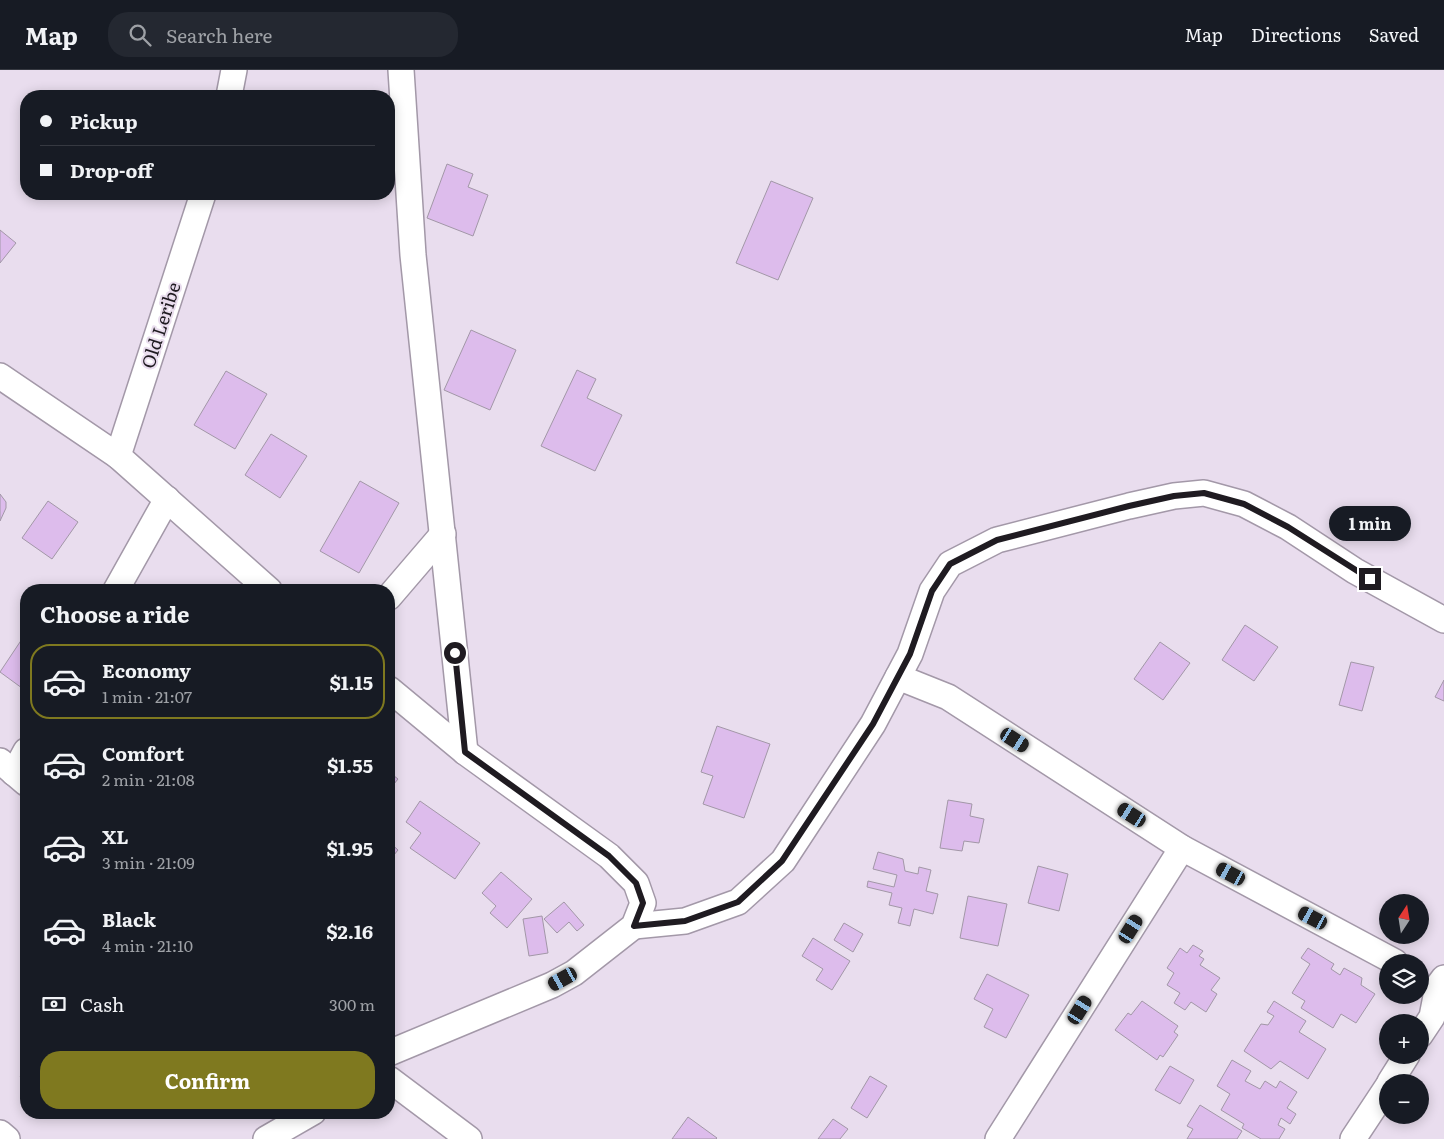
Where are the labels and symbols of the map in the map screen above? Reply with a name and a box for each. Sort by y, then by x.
street label: Old Leribe [133,278,187,372]
callout: 1 min [1329,506,1411,542]
route end [1359,568,1381,590]
route start [444,642,466,664]
car [998,726,1031,754]
car [1115,801,1148,829]
car [1214,860,1247,888]
north arrow [1379,894,1429,944]
car [1296,904,1329,932]
car [1116,912,1145,946]
car [546,965,579,993]
car [1065,993,1094,1027]

